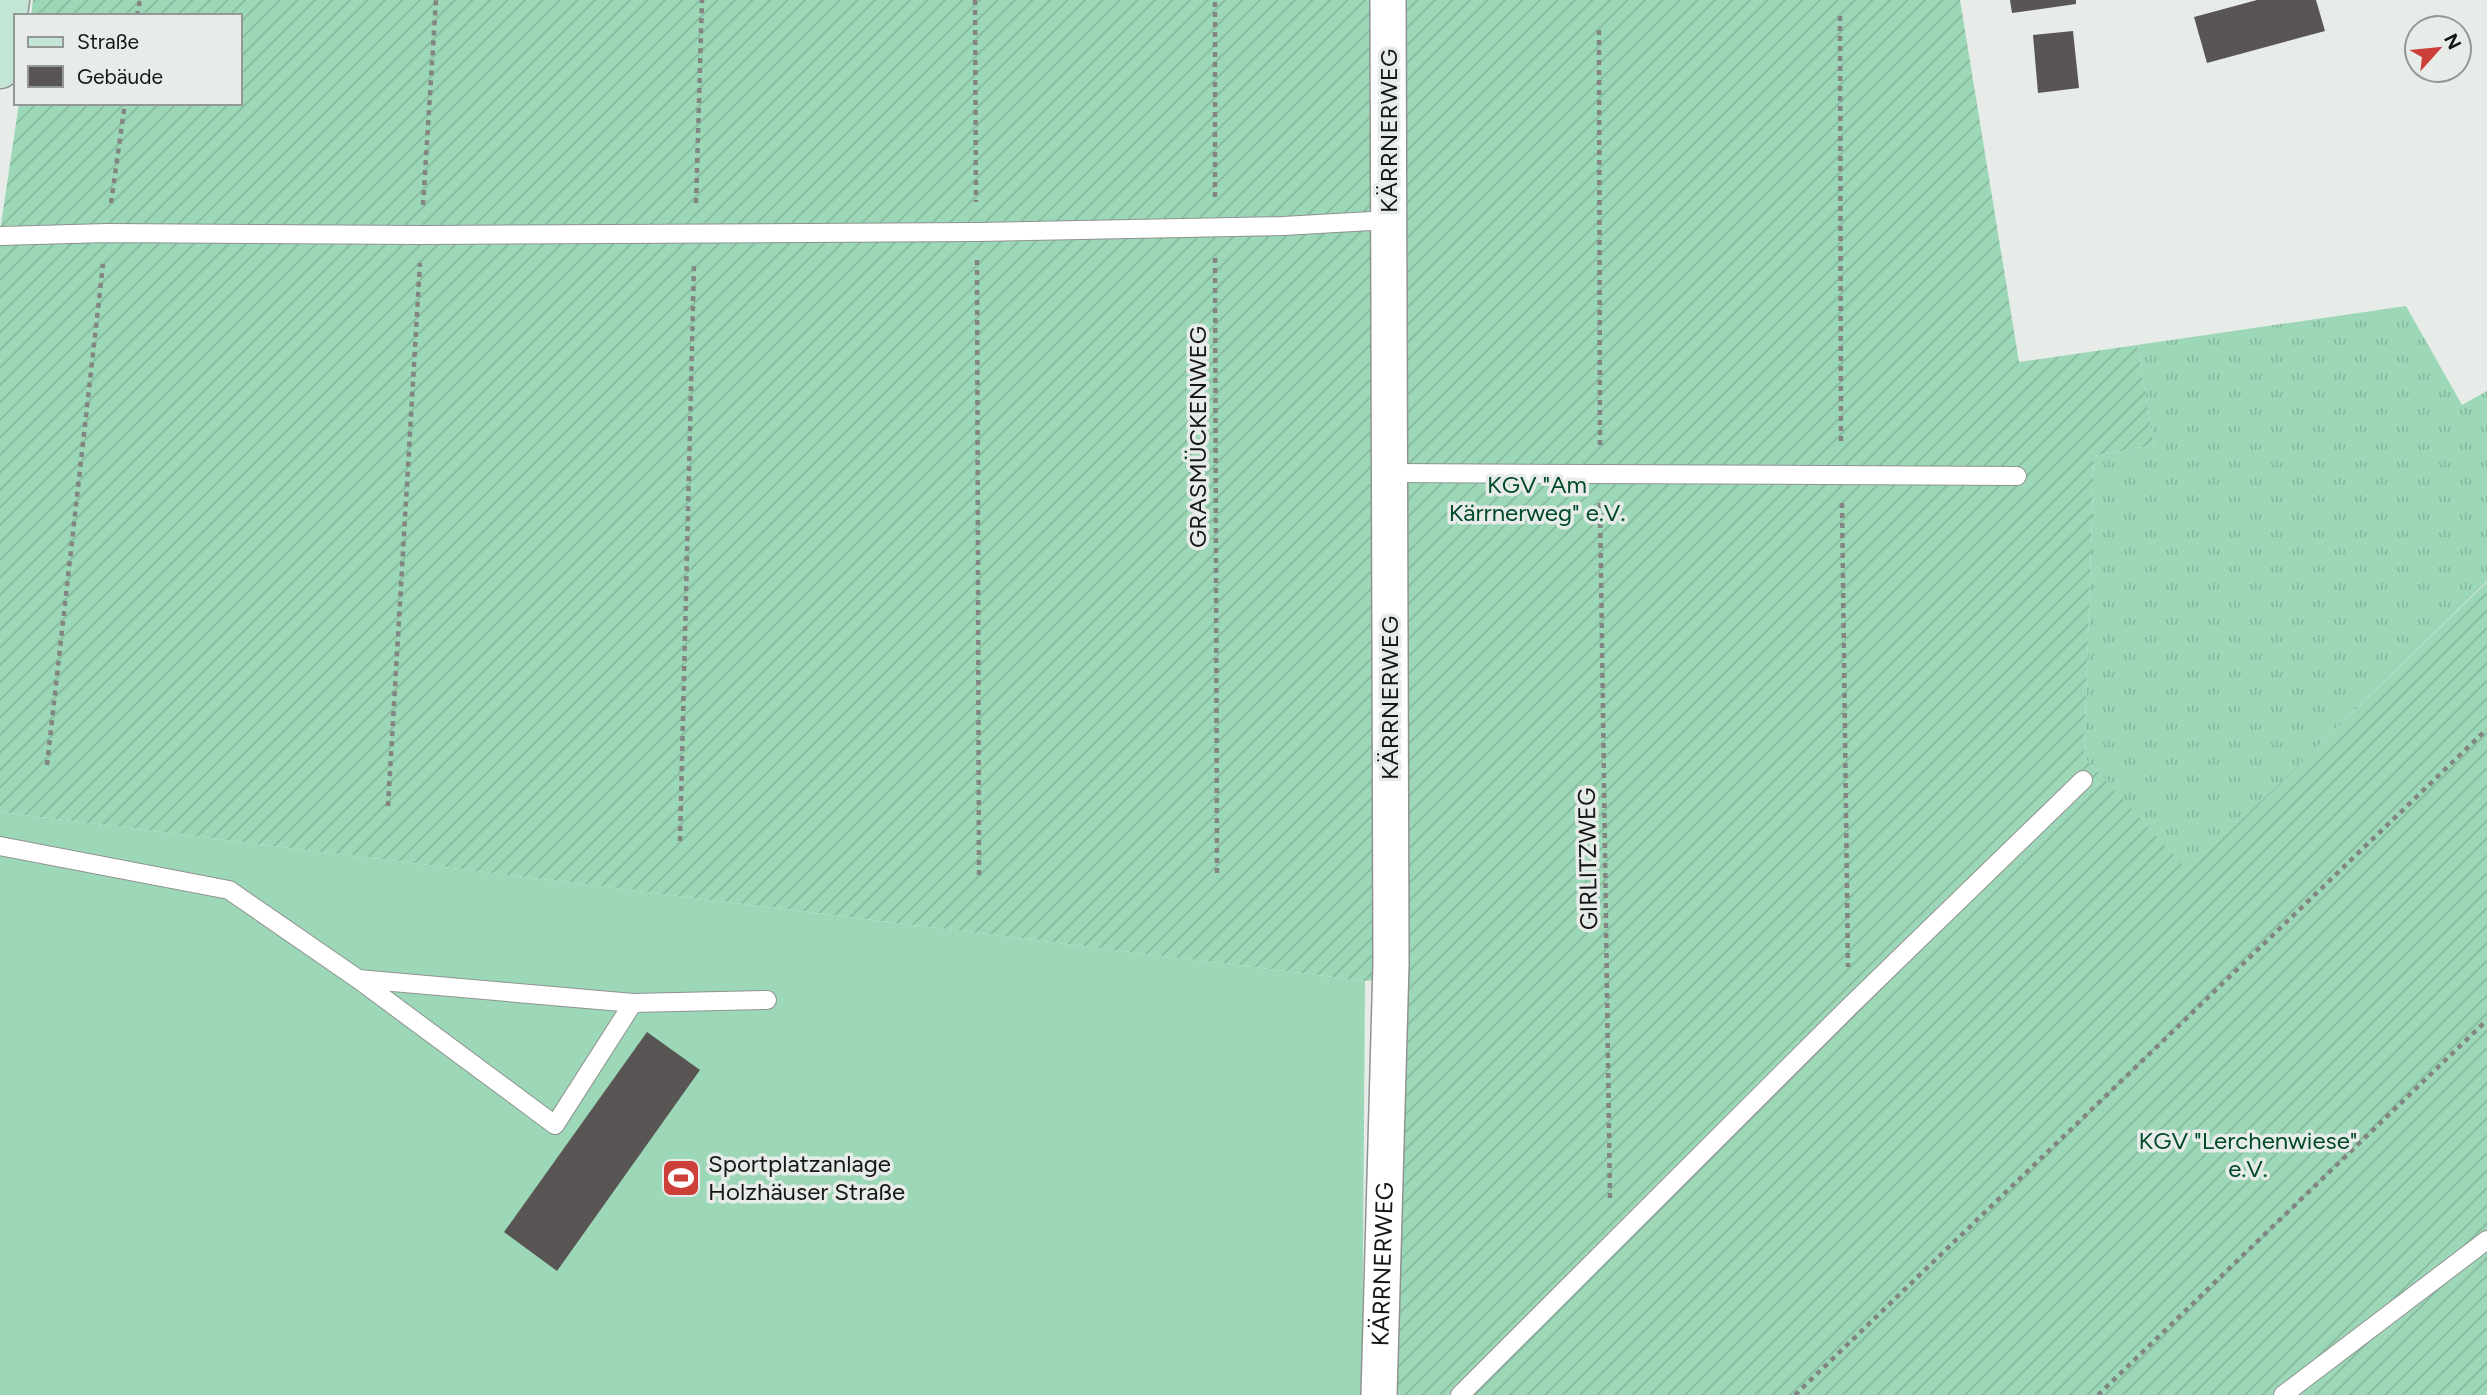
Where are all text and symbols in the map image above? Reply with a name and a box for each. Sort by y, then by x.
legend [14,14,242,105]
north arrow [2403,14,2473,84]
text: Straße [77,29,139,54]
text: N [2439,30,2466,53]
street label: KÄRRNERWEG [1374,49,1403,213]
text: Gebäude [77,64,163,89]
street label: GRASMÜCKENWEG [1183,326,1212,548]
park label: KGV "Am Kärrnerweg" e.V. [1449,470,1625,527]
street label: KÄRRNERWEG [1375,616,1404,780]
street label: GIRLITZWEG [1572,788,1603,930]
park label: KGV "Lerchenwiese" e.V. [2139,1126,2357,1183]
place label: Sportplatzanlage Holzhäuser Straße [708,1149,905,1206]
sports icon: Sportplatzanlage Holzhäuser Straße [660,1157,702,1199]
street label: KÄRRNERWEG [1365,1182,1399,1347]

